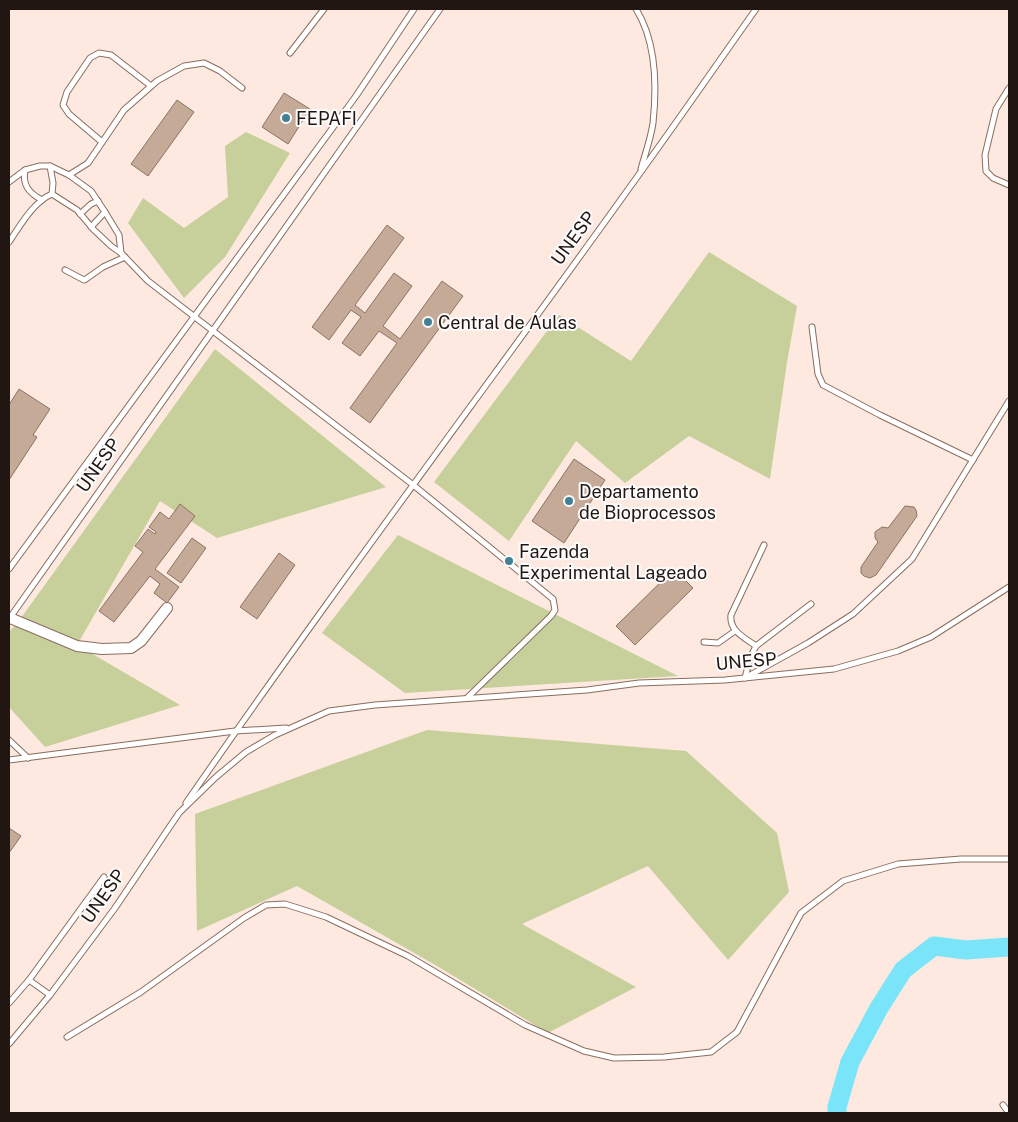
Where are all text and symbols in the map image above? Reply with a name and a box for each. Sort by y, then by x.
place label: FEPAFI [296,108,357,129]
marker: FEPAFI [280,112,292,124]
street label: UNESP [547,207,599,269]
place label: Central de Aulas [438,312,577,333]
marker: Central de Aulas [422,316,434,328]
street label: UNESP [72,434,124,496]
place label: Departamento de Bioprocessos [579,481,716,523]
marker: Departamento de Bioprocessos [563,495,575,507]
place label: Fazenda Experimental Lageado [519,541,707,583]
marker: Fazenda Experimental Lageado [503,555,515,567]
street label: UNESP [715,648,777,674]
street label: UNESP [77,865,129,927]

